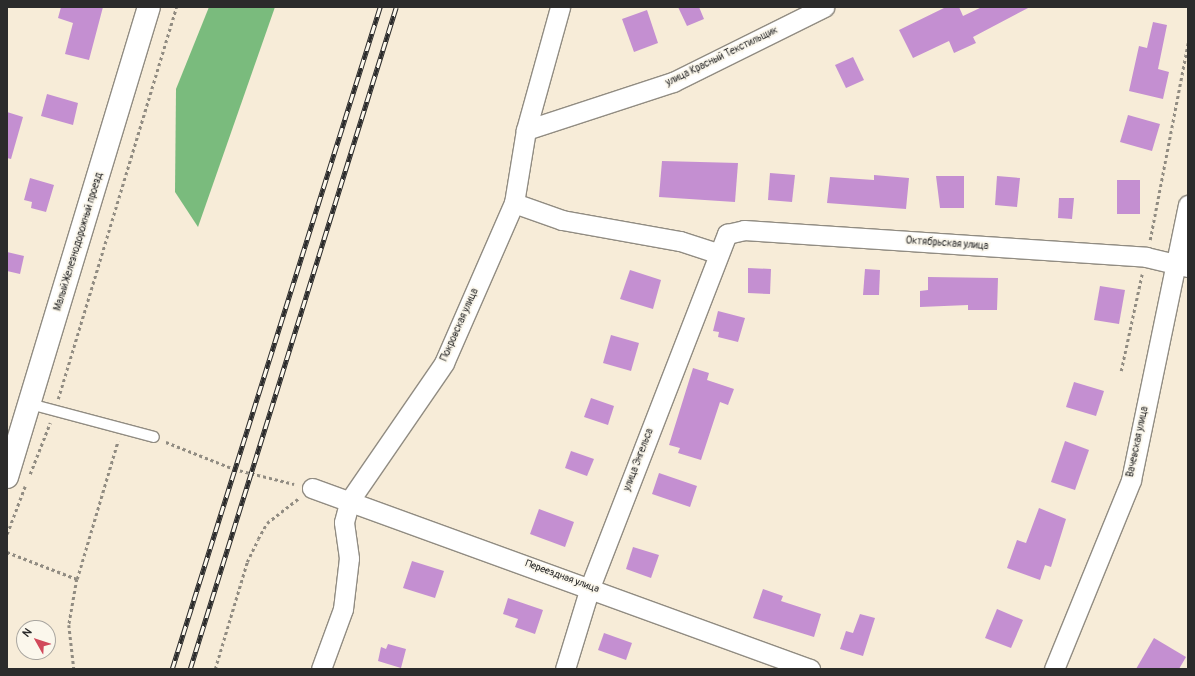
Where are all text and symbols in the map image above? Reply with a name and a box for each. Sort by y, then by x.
street label: улица Красный Текстильщик [664,25,780,89]
street label: Малый Железнодорожный проезд [52,171,106,313]
street label: Октябрьская улица [905,235,989,253]
street label: Покровская улица [439,287,481,363]
street label: Вачевская улица [1125,406,1151,478]
street label: улица Энгельса [622,427,656,493]
street label: Переездная улица [523,558,601,596]
north arrow [16,620,56,660]
text: N [20,626,34,640]

